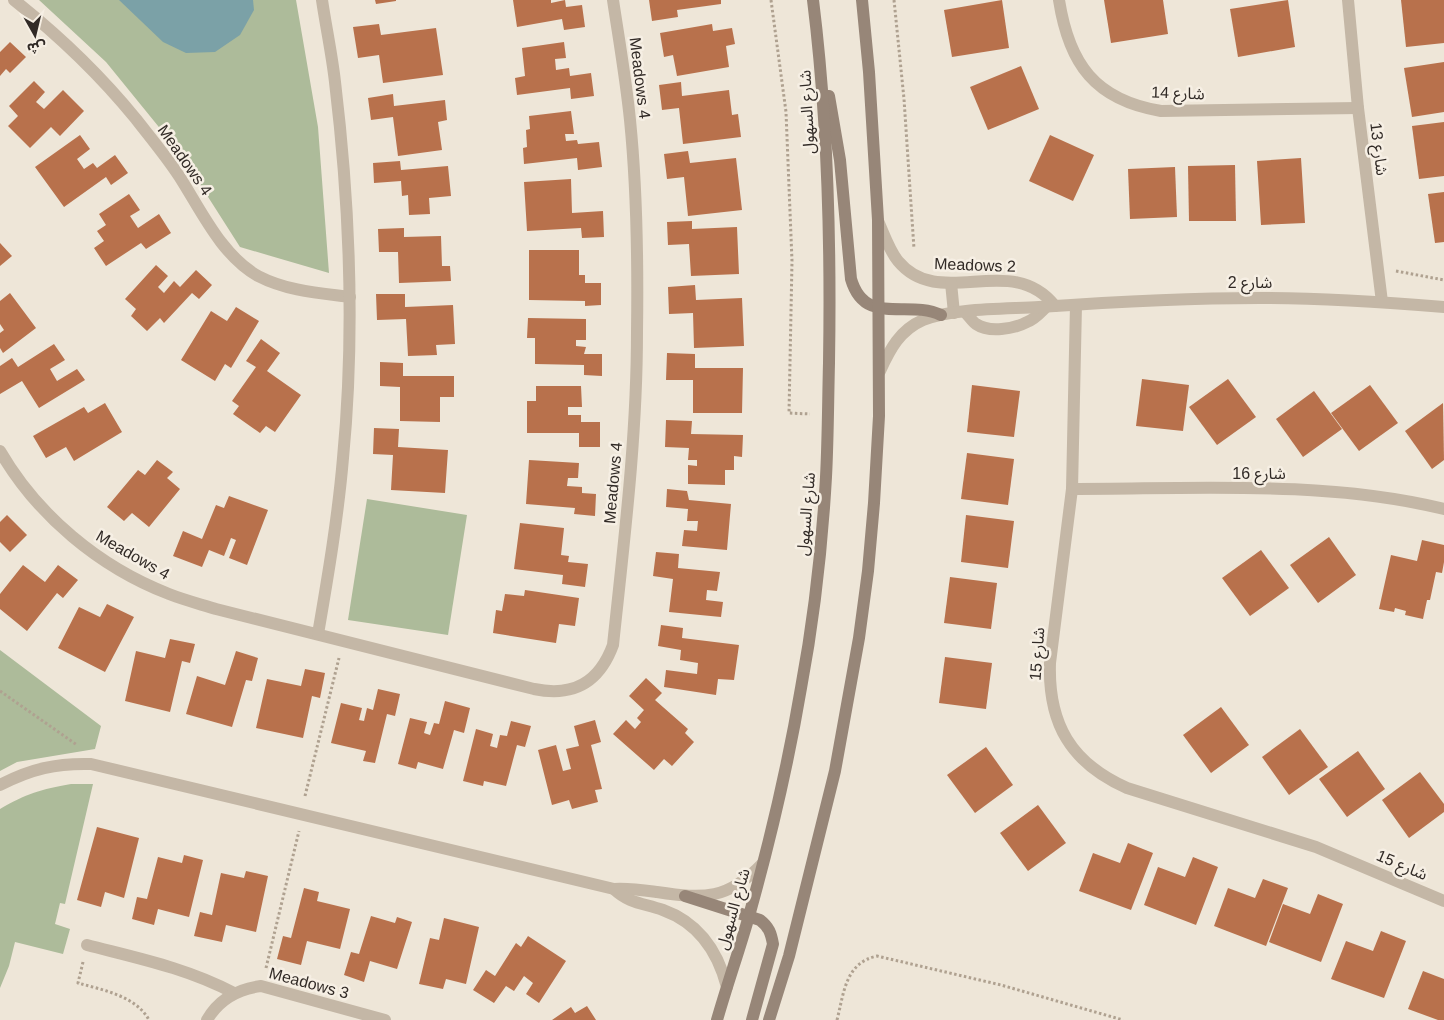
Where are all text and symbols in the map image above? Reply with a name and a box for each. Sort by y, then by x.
north arrow [10,10,60,60]
street label: Meadows 4 [627,36,653,120]
text: ش [26,39,47,57]
street label: شارع السهول [796,69,822,154]
street label: شارع 14 [1151,84,1205,106]
street label: شارع 13 [1363,121,1391,177]
street label: Meadows 4 [155,122,215,198]
street label: Meadows 2 [934,255,1016,275]
street label: شارع 2 [1228,274,1272,295]
street label: Meadows 4 [601,441,625,524]
street label: شارع 16 [1232,465,1286,486]
street label: شارع السهول [794,471,822,557]
street label: Meadows 4 [93,527,173,583]
street label: شارع 15 [1027,627,1051,682]
street label: شارع 15 [1373,847,1430,887]
street label: شارع السهول [713,866,757,953]
street label: Meadows 3 [267,964,351,1002]

